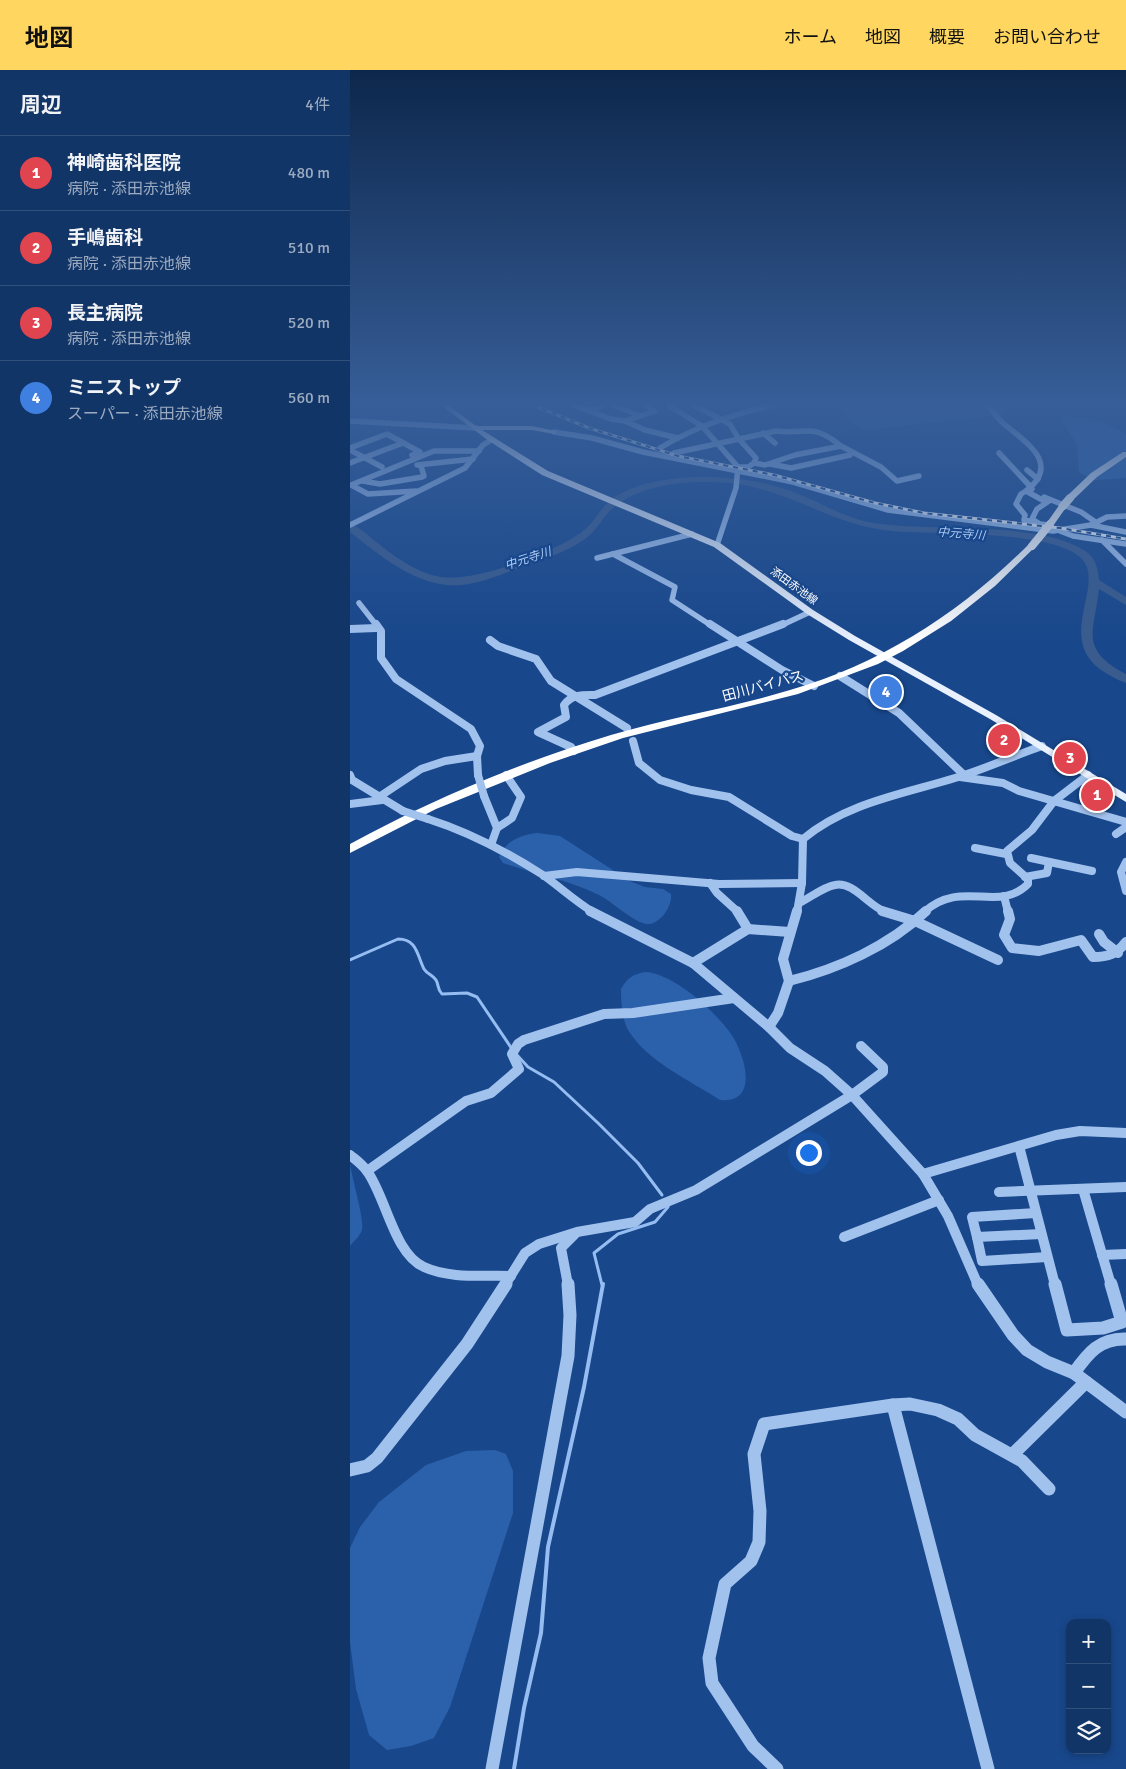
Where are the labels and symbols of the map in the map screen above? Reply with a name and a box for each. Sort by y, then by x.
water label: 中元寺川 [936,524,988,544]
water label: 中元寺川 [503,544,555,574]
street label: 添田赤池線 [768,565,820,607]
street label: 田川バイパス [720,667,806,705]
pin: 4 [870,673,902,711]
pin: 2 [988,721,1020,759]
pin: 3 [1054,739,1086,777]
pin: 1 [1081,776,1113,814]
your location [796,1140,822,1166]

